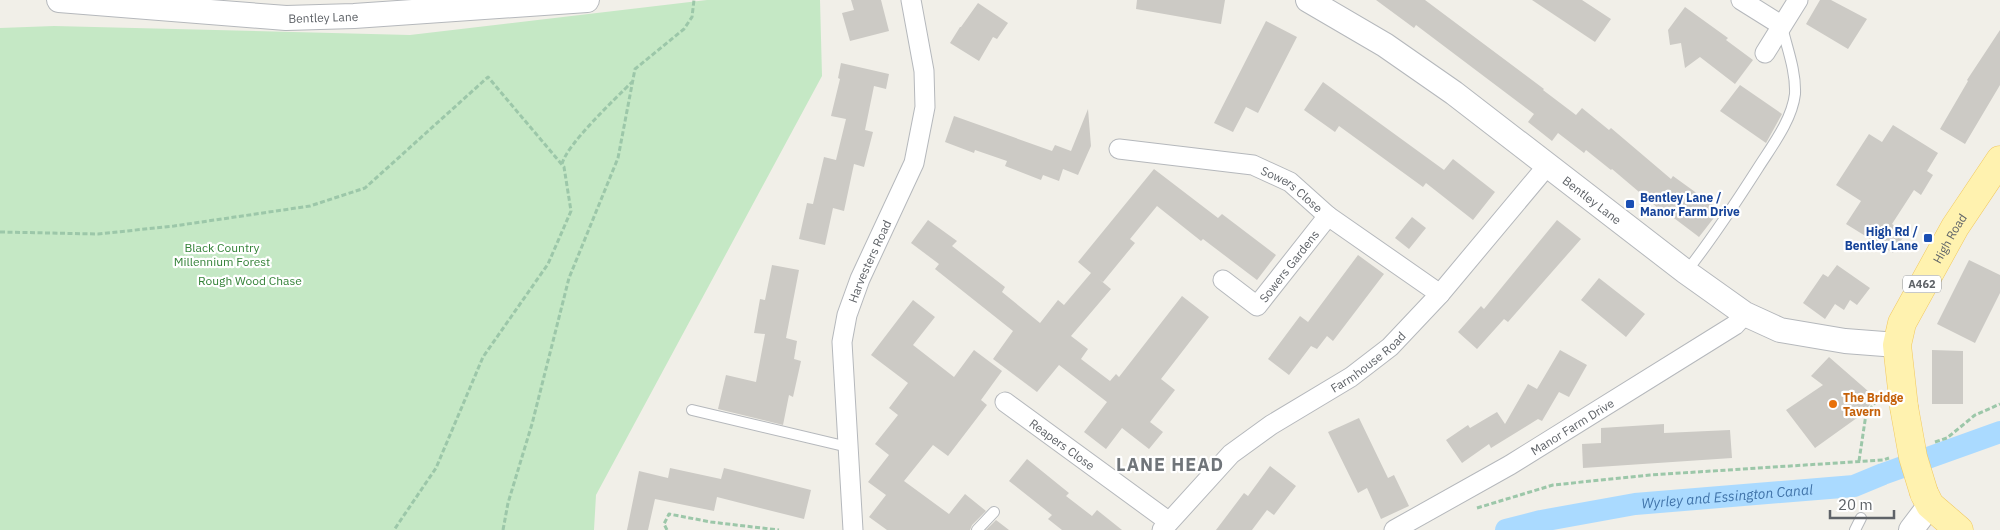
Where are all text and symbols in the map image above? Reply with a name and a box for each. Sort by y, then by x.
street label: Bentley Lane [288,8,359,25]
street label: Sowers Close [1259,162,1326,216]
street label: Bentley Lane [1560,172,1625,227]
place label: Bentley Lane / Manor Farm Drive [1640,190,1740,219]
marker: Bentley Lane / Manor Farm Drive [1624,198,1636,210]
street label: High Road [1929,210,1970,266]
street label: Harvesters Road [845,217,894,305]
place label: High Rd / Bentley Lane [1845,224,1918,253]
street label: Sowers Gardens [1256,227,1322,305]
marker: High Rd / Bentley Lane [1922,232,1934,244]
park label: Black Country Millennium Forest [174,240,270,269]
park label: Rough Wood Chase [198,273,302,288]
road number: A462 [1903,276,1941,292]
street label: Farmhouse Road [1328,328,1408,395]
place label: The Bridge Tavern [1843,390,1904,419]
street label: Manor Farm Drive [1528,395,1617,458]
marker: The Bridge Tavern [1827,398,1839,410]
street label: Reapers Close [1027,415,1098,473]
district label: LANE HEAD [1116,453,1224,476]
water label: Wyrley and Essington Canal [1641,480,1814,512]
scale bar [1830,488,1894,520]
text: 20 m [1838,495,1873,514]

